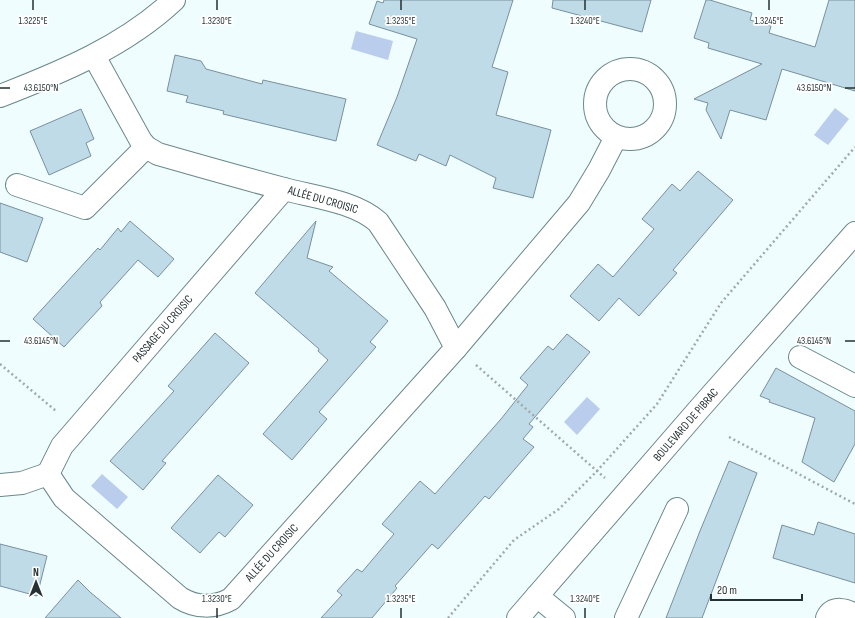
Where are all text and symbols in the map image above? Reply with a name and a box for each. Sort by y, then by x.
text: 1.3225°E [18,15,48,27]
text: 1.3230°E [202,15,232,27]
text: 1.3235°E [386,15,416,27]
text: 1.3240°E [570,15,600,27]
text: 1.3245°E [754,15,784,27]
text: 43.6150°N [24,82,58,94]
text: 43.6150°N [797,82,831,94]
street label: ALLÉE DU CROISIC [285,183,360,217]
street label: PASSAGE DU CROISIC [130,292,197,366]
text: 43.6145°N [24,335,58,347]
text: 43.6145°N [797,335,831,347]
street label: BOULEVARD DE PIBRAC [650,385,722,465]
street label: ALLÉE DU CROISIC [241,521,302,586]
north arrow [16,562,56,602]
text: N [33,566,39,579]
scale bar [711,576,802,602]
text: 20 m [717,583,737,598]
text: 1.3230°E [202,593,232,605]
text: 1.3235°E [386,593,416,605]
text: 1.3240°E [570,593,600,605]

